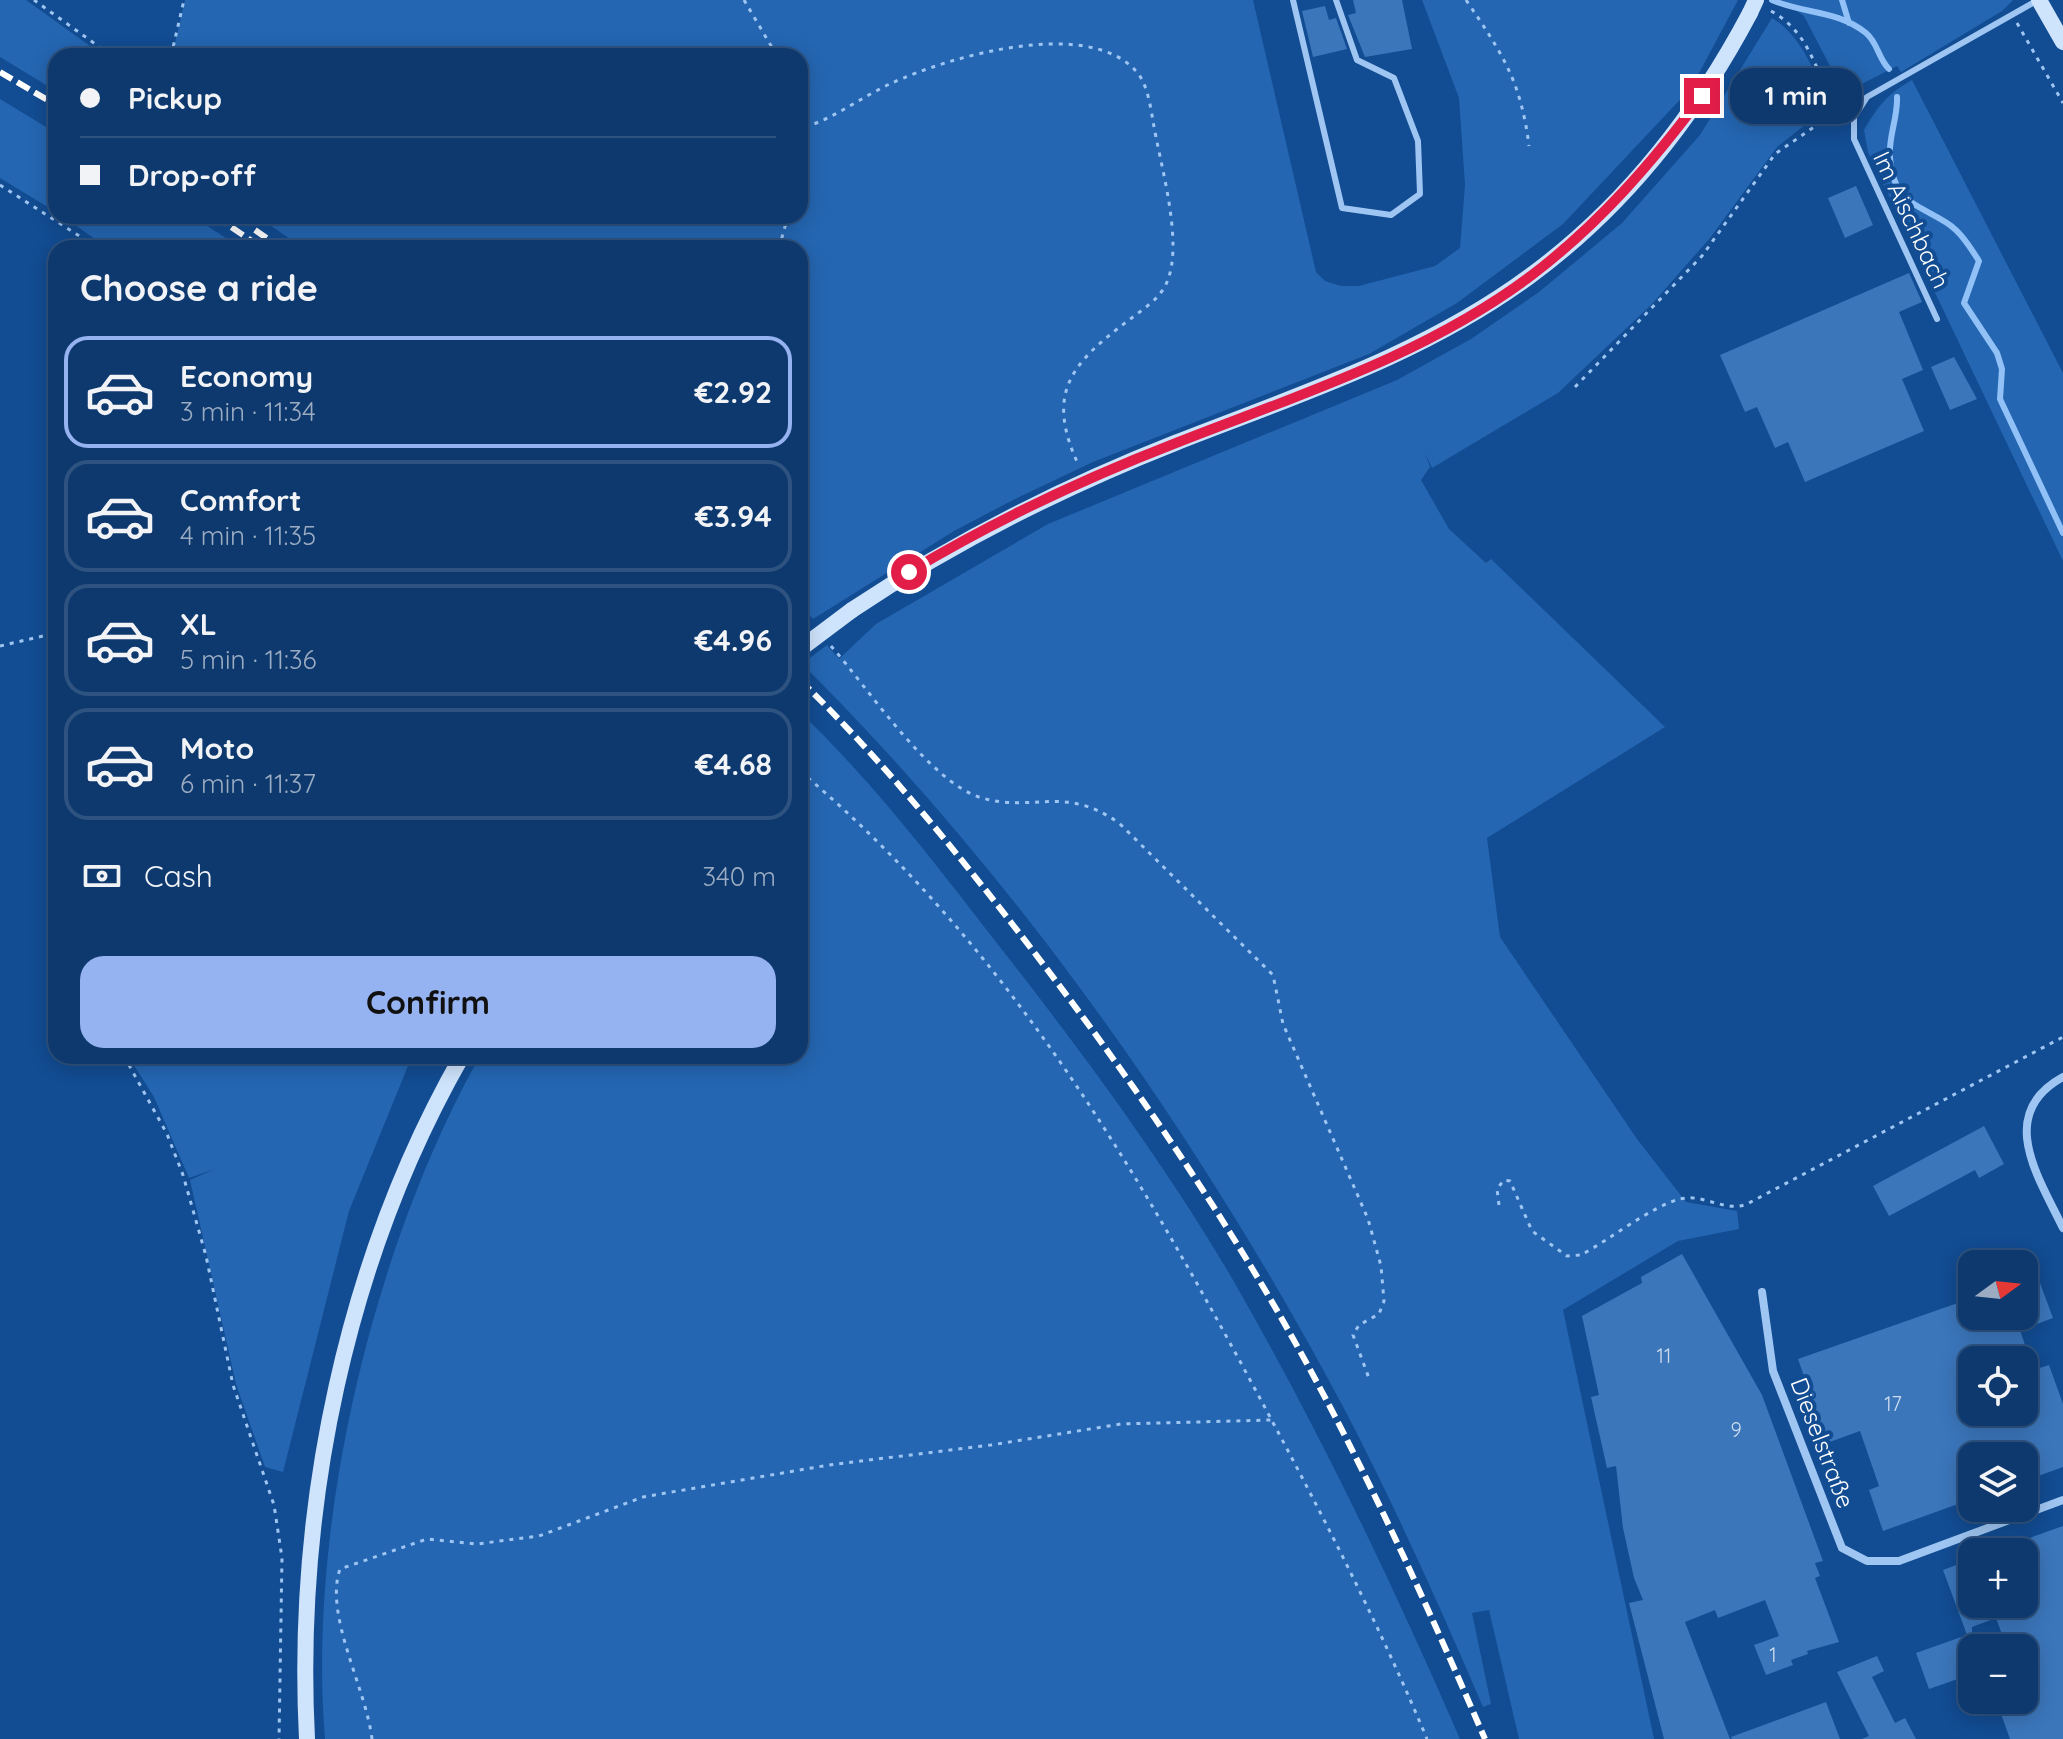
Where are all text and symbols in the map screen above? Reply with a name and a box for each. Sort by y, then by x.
callout: 1 min [1730,68,1862,124]
route end [1684,78,1720,114]
text: Pickup [128,79,222,117]
text: 1 min [1765,79,1828,112]
street label: Im Aischbach [1867,146,1957,293]
text: Drop-off [128,156,256,194]
text: Choose a ride [80,265,318,310]
icon: car [84,356,156,428]
text: Economy [180,357,313,395]
text: €2.92 [695,373,772,411]
text: 3 min · 11:34 [180,395,316,428]
icon: car [84,480,156,552]
text: Comfort [180,481,301,519]
text: €3.94 [695,497,772,535]
text: 4 min · 11:35 [180,519,316,552]
route start [891,554,927,590]
icon: car [84,604,156,676]
text: XL [180,605,217,643]
text: €4.96 [694,621,772,659]
text: 5 min · 11:36 [180,643,317,676]
icon: car [84,728,156,800]
text: Moto [180,729,254,767]
text: €4.68 [695,745,772,783]
text: 6 min · 11:37 [180,767,316,800]
icon: cash [80,854,124,898]
text: Cash [144,857,213,895]
text: 340 m [702,860,776,893]
button: Confirm [80,956,776,1048]
north arrow [1958,1250,2038,1330]
map controls [1958,1250,2038,1714]
house number: 11 [1657,1343,1671,1368]
button: locate [1958,1346,2038,1426]
street label: Dieselstraße [1784,1373,1862,1512]
house number: 17 [1884,1391,1902,1416]
house number: 9 [1730,1417,1742,1442]
button: layers [1958,1442,2038,1522]
button: + [1958,1538,2038,1618]
button: − [1958,1634,2038,1714]
house number: 1 [1769,1642,1777,1667]

